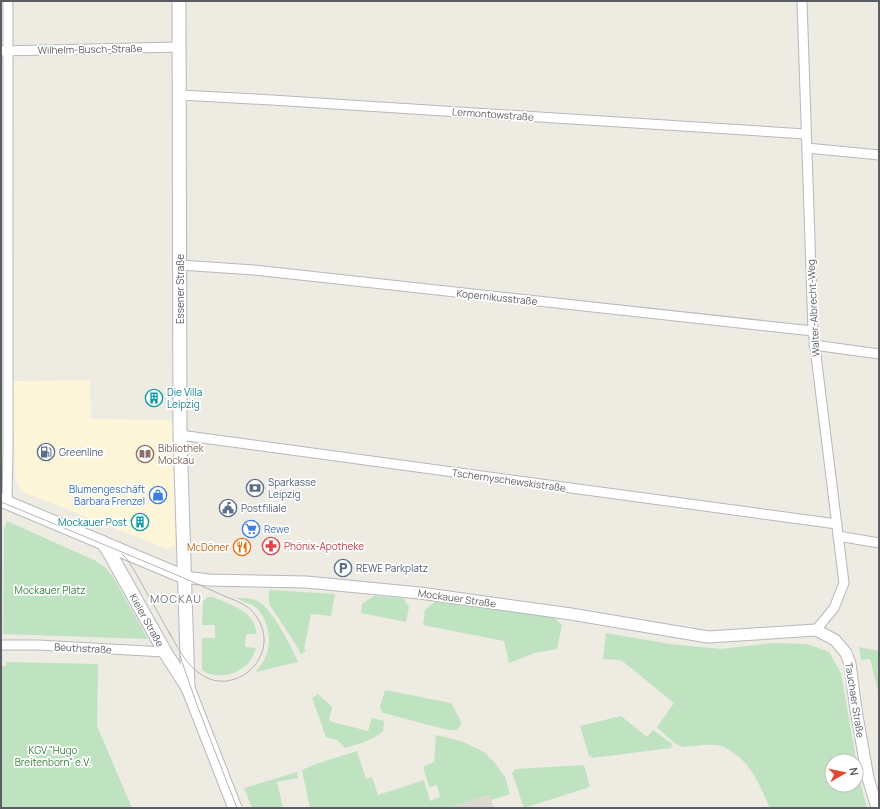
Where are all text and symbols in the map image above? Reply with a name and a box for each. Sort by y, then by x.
street label: Wilhelm-Busch-Straße [38,41,143,57]
street label: Lermontowstraße [452,104,534,124]
street label: Essener Straße [173,254,187,324]
street label: Walter-Albrecht-Weg [803,259,823,357]
street label: Kopernikusstraße [456,286,538,308]
place label: Die Villa Leipzig [167,385,202,411]
building icon: Die Villa Leipzig [144,388,164,408]
place label: Bibliothek Mockau [158,441,205,467]
fuel station icon: Greenline [36,442,56,462]
library icon: Bibliothek Mockau [135,444,155,464]
place label: Greenline [59,445,104,459]
street label: Tschernyschewskistraße [451,465,567,495]
place label: Sparkasse Leipzig [268,475,316,501]
bank icon: Sparkasse Leipzig [245,478,265,498]
place label: Blumengeschäft Barbara Frenzel [69,482,145,508]
shop icon: Blumengeschäft Barbara Frenzel [148,485,168,505]
public building icon: Postfiliale [218,498,238,518]
place label: Postfiliale [241,501,287,515]
building icon: Mockauer Post [130,512,150,532]
place label: Mockauer Post [58,515,127,529]
supermarket icon: Rewe [241,519,261,539]
place label: Rewe [264,522,289,536]
pharmacy icon: Phönix-Apotheke [261,536,281,556]
restaurant icon: McDöner [232,537,252,557]
place label: Phönix-Apotheke [284,539,364,553]
place label: McDöner [187,540,229,554]
parking icon: REWE Parkplatz [333,558,353,578]
place label: REWE Parkplatz [356,561,428,575]
park label: Mockauer Platz [15,583,86,597]
street label: Mockauer Straße [417,586,497,610]
street label: Kieler Straße [127,591,167,649]
district label: MOCKAU [150,591,202,606]
street label: Beuthstraße [54,639,112,657]
street label: Tauchaer Straße [842,661,868,739]
park label: KGV "Hugo Breitenborn" e.V. [15,743,91,769]
north arrow [824,753,864,793]
text: N [846,766,862,777]

